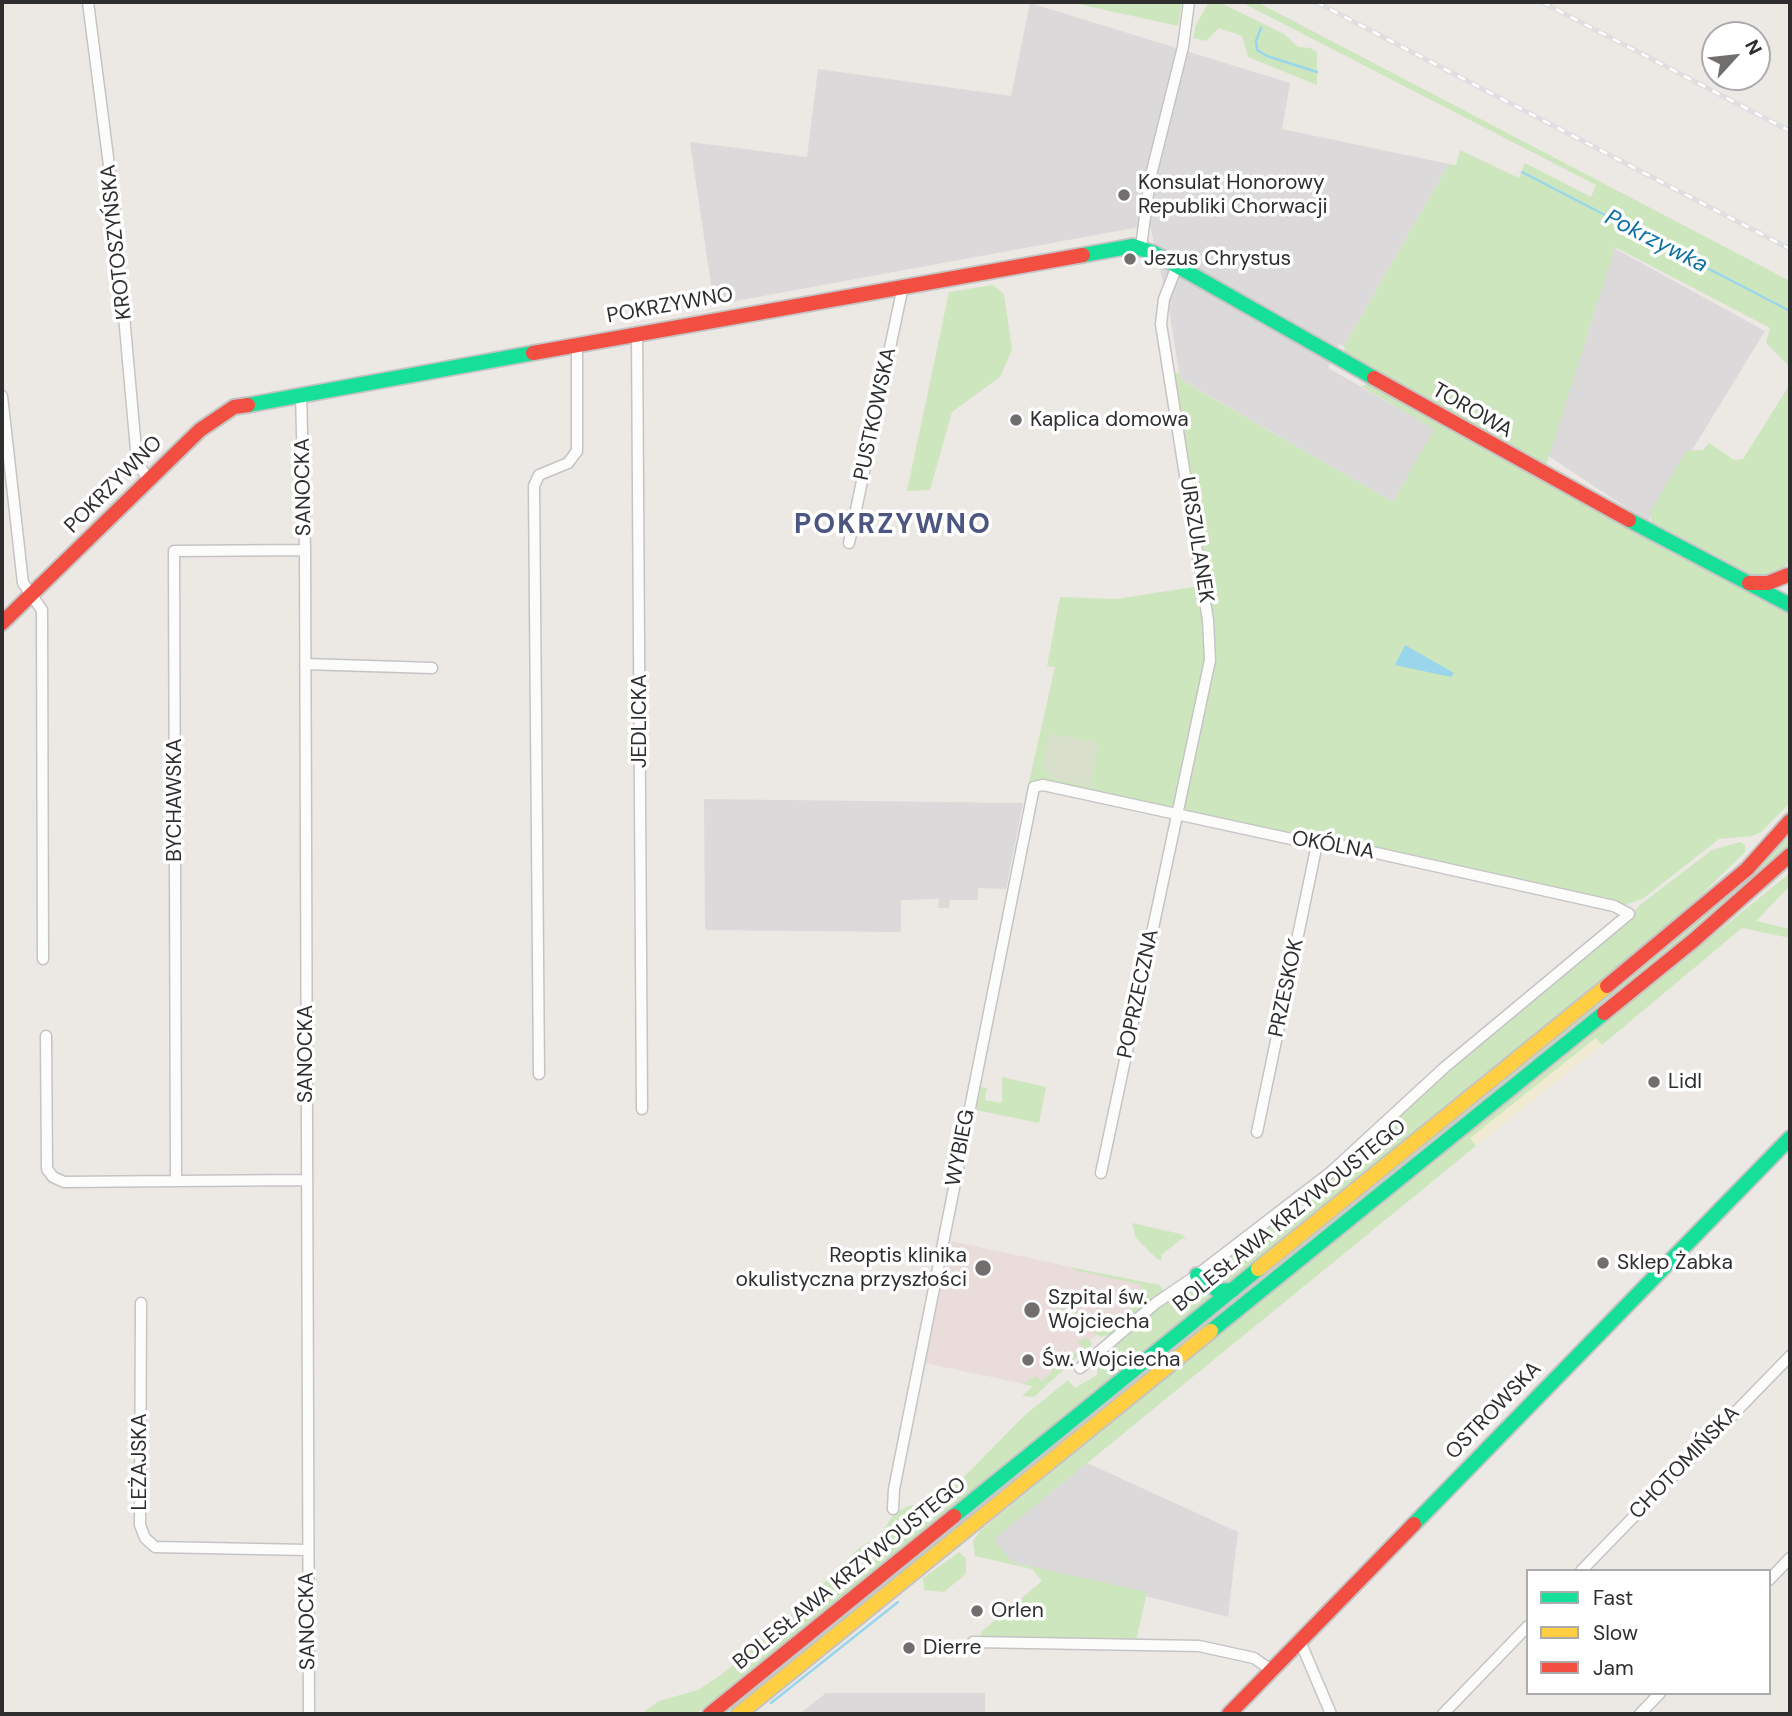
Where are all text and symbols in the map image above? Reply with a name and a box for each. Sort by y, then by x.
north arrow [1701,21,1771,91]
text: N [1739,35,1768,59]
street label: KROTOSZYŃSKA [96,163,138,321]
place label: Konsulat Honorowy Republiki Chorwacji [1138,170,1328,220]
marker: Konsulat Honorowy Republiki Chorwacji [1116,187,1132,203]
water label: Pokrzywka [1600,204,1712,280]
place label: Jezus Chrystus [1144,246,1291,272]
marker: Jezus Chrystus [1122,251,1138,267]
street label: POKRZYWNO [605,282,735,330]
street label: PUSTKOWSKA [850,345,902,483]
street label: TOROWA [1427,378,1517,444]
place label: Kaplica domowa [1030,407,1189,433]
marker: Kaplica domowa [1008,412,1024,428]
street label: POKRZYWNO [60,431,168,539]
street label: SANOCKA [291,438,317,536]
street label: URSZULANEK [1174,475,1218,605]
district label: POKRZYWNO [795,509,991,543]
street label: JEDLICKA [627,674,653,768]
street label: BYCHAWSKA [162,738,188,862]
street label: OKÓLNA [1290,826,1376,866]
street label: POPRZECZNA [1113,927,1165,1061]
street label: PRZESKOK [1264,936,1310,1040]
street label: SANOCKA [293,1005,319,1103]
place label: Lidl [1668,1069,1702,1095]
marker: Lidl [1646,1074,1662,1090]
street label: WYBIEG [941,1107,981,1189]
street label: BOLESŁAWA KRZYWOUSTEGO [1169,1114,1411,1318]
place label: Reoptis klinika okulistyczna przyszłości [735,1243,967,1293]
place label: Sklep Żabka [1617,1250,1733,1276]
marker: Sklep Żabka [1595,1255,1611,1271]
marker: Reoptis klinika okulistyczna przyszłości [973,1258,993,1278]
place label: Szpital św. Wojciecha [1048,1285,1149,1335]
marker: Szpital św. Wojciecha [1022,1300,1042,1320]
place label: Św. Wojciecha [1042,1347,1181,1373]
marker: Św. Wojciecha [1020,1352,1036,1368]
street label: OSTROWSKA [1441,1357,1547,1465]
street label: CHOTOMIŃSKA [1625,1401,1745,1525]
street label: LEŻAJSKA [127,1413,153,1511]
street label: BOLESŁAWA KRZYWOUSTEGO [729,1472,971,1676]
legend [1526,1569,1771,1695]
street label: SANOCKA [295,1572,321,1670]
text: Fast [1593,1584,1633,1612]
place label: Orlen [991,1598,1044,1624]
marker: Orlen [969,1603,985,1619]
text: Slow [1593,1619,1638,1647]
place label: Dierre [923,1635,981,1661]
marker: Dierre [901,1640,917,1656]
text: Jam [1593,1654,1634,1682]

